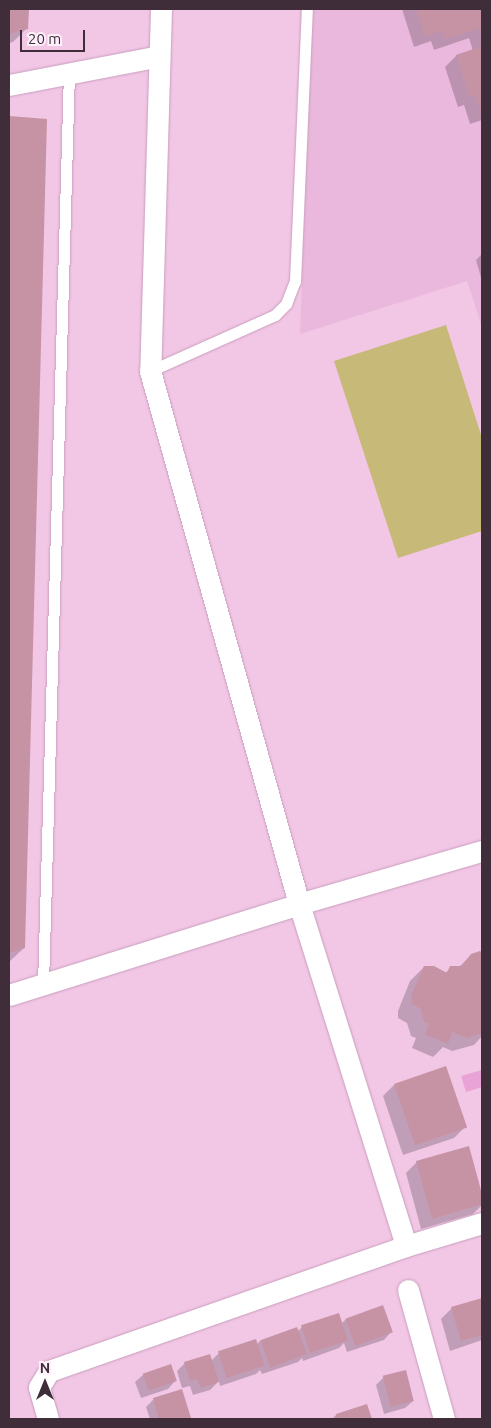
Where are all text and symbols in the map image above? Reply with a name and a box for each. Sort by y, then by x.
scale bar [22,20,88,52]
text: 20 m [28,30,61,47]
north arrow [20,1358,70,1408]
text: N [40,1360,50,1376]

